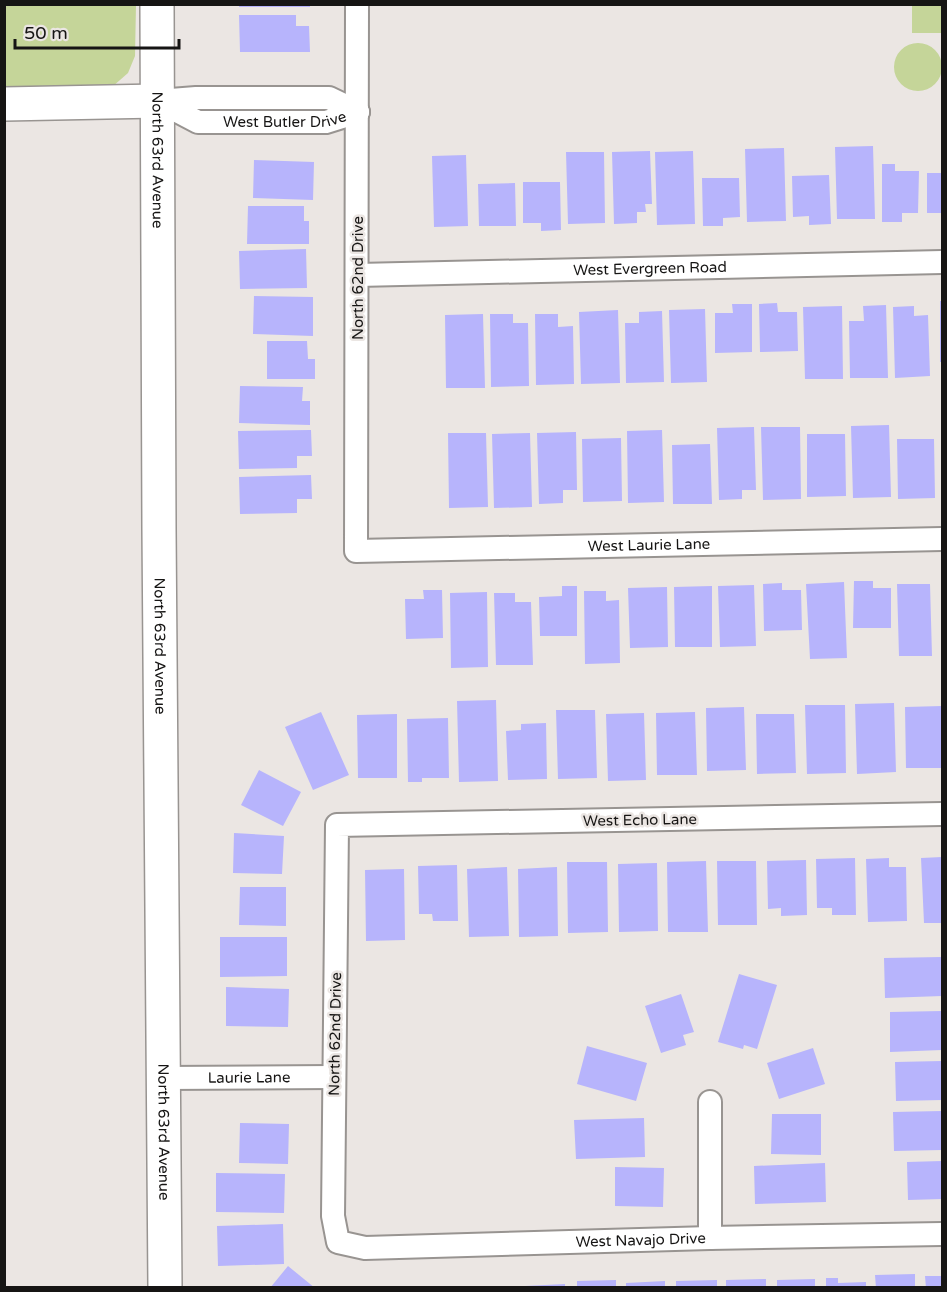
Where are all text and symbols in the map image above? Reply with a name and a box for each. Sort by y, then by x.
scale bar [15,12,178,50]
text: 50 m [24,22,68,44]
street label: North 63rd Avenue [148,91,167,229]
street label: West Butler Drive [223,107,348,131]
street label: North 62nd Drive [349,216,367,340]
street label: West Evergreen Road [573,258,727,279]
street label: West Laurie Lane [587,535,710,555]
street label: North 63rd Avenue [150,577,169,715]
street label: West Echo Lane [583,810,697,830]
street label: North 62nd Drive [325,972,345,1096]
street label: North 63rd Avenue [154,1063,173,1201]
street label: Laurie Lane [208,1068,290,1087]
street label: West Navajo Drive [575,1229,706,1251]

